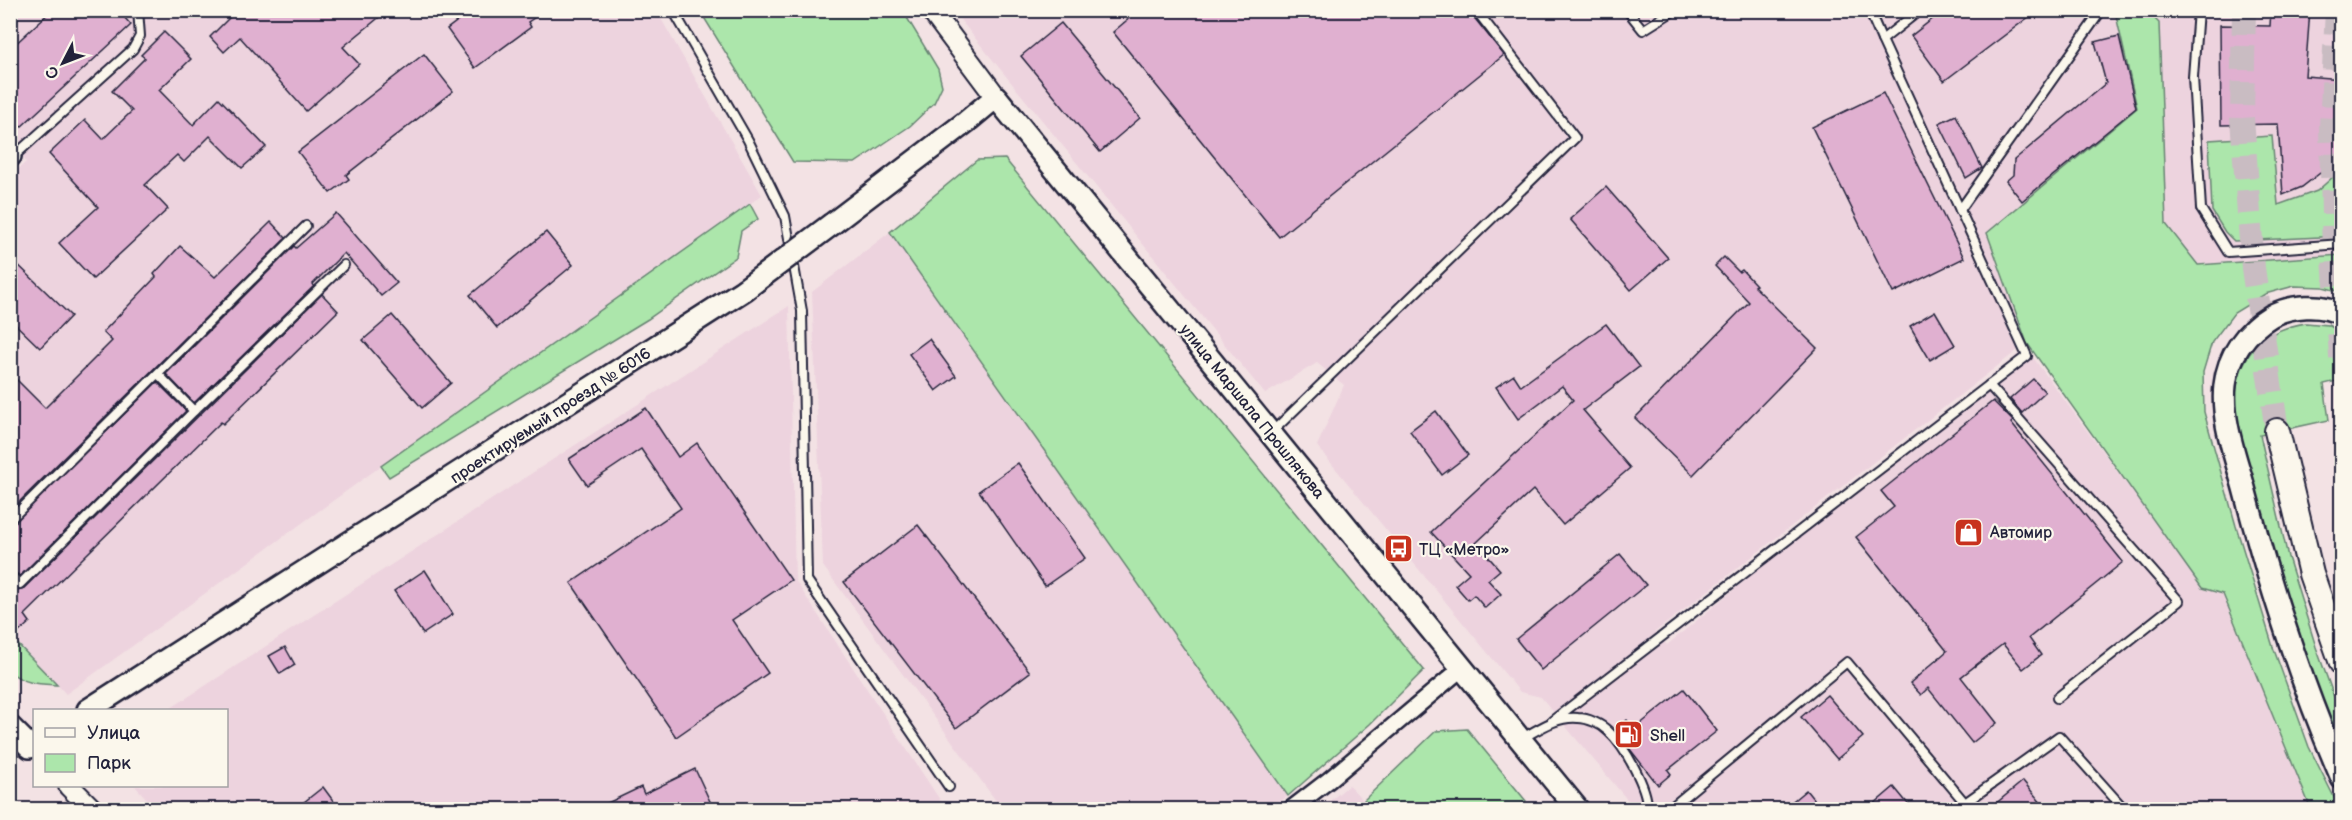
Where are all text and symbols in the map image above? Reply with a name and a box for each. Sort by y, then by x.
north arrow [33,33,93,93]
text: С [42,62,64,83]
street label: улица Маршала Прошлякова [1175,321,1329,504]
street label: проектируемый проезд № 6016 [447,344,655,488]
shop icon: Автомир [1953,516,1985,548]
place label: Автомир [1989,524,2052,543]
bus stop icon: ТЦ «Метро» [1382,533,1414,565]
place label: ТЦ «Метро» [1419,541,1509,560]
legend [33,709,228,787]
fuel station icon: Shell [1613,719,1645,751]
text: Улица [87,723,141,744]
place label: Shell [1650,727,1685,746]
text: Парк [87,753,131,774]

